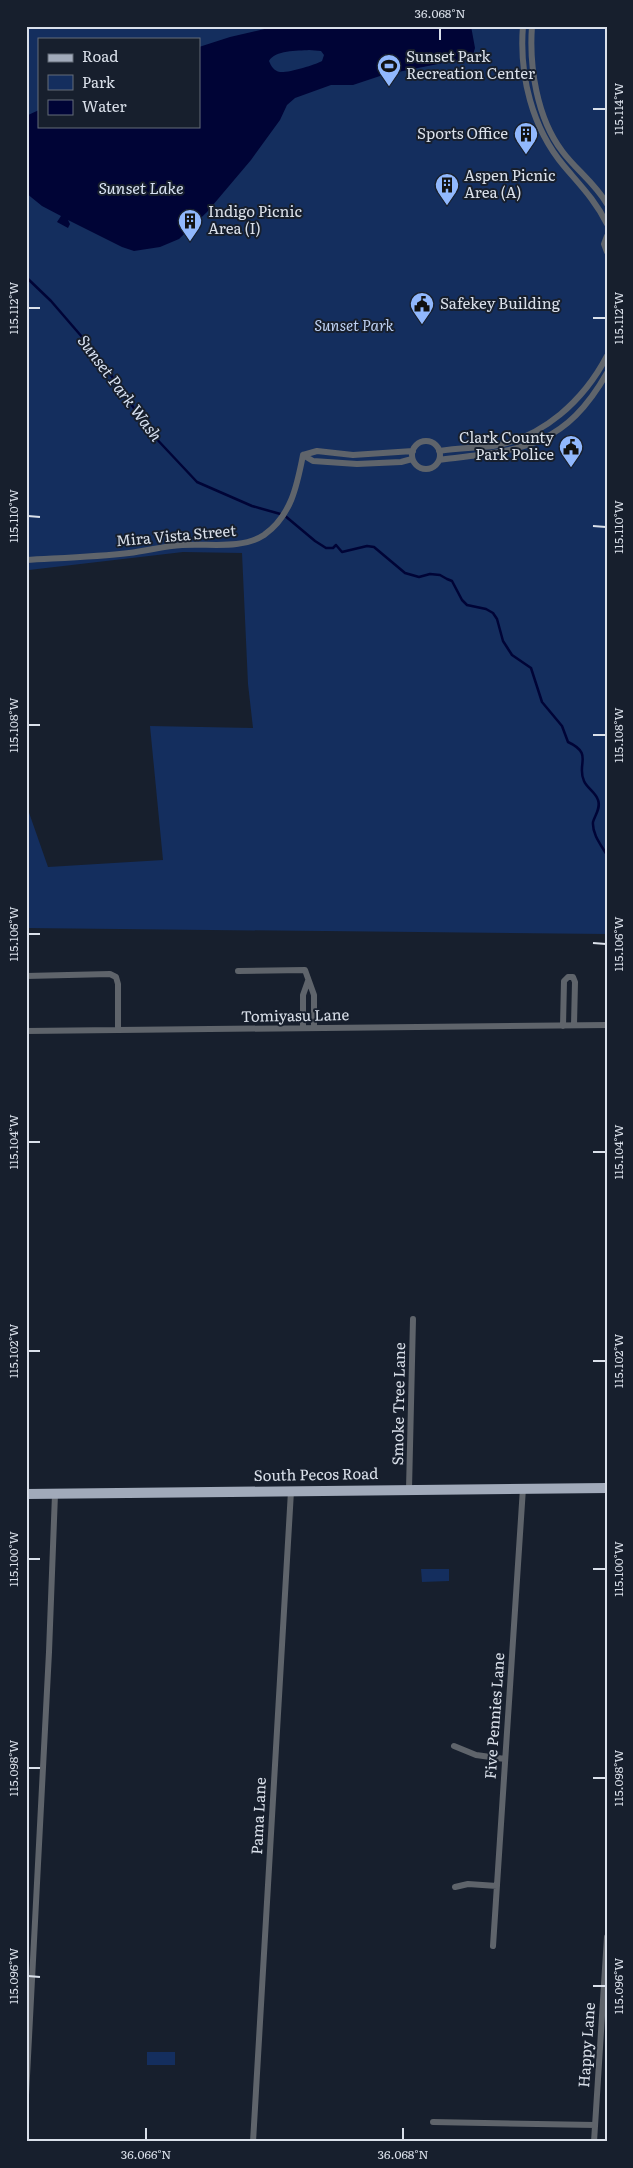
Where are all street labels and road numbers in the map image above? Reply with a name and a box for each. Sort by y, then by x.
street label: Mira Vista Street [115,518,237,551]
street label: Tomiyasu Lane [241,1002,350,1027]
street label: Smoke Tree Lane [385,1342,410,1466]
street label: South Pecos Road [253,1461,379,1486]
street label: Five Pennies Lane [478,1652,509,1780]
street label: Pama Lane [244,1776,271,1855]
street label: Happy Lane [571,2001,600,2088]

